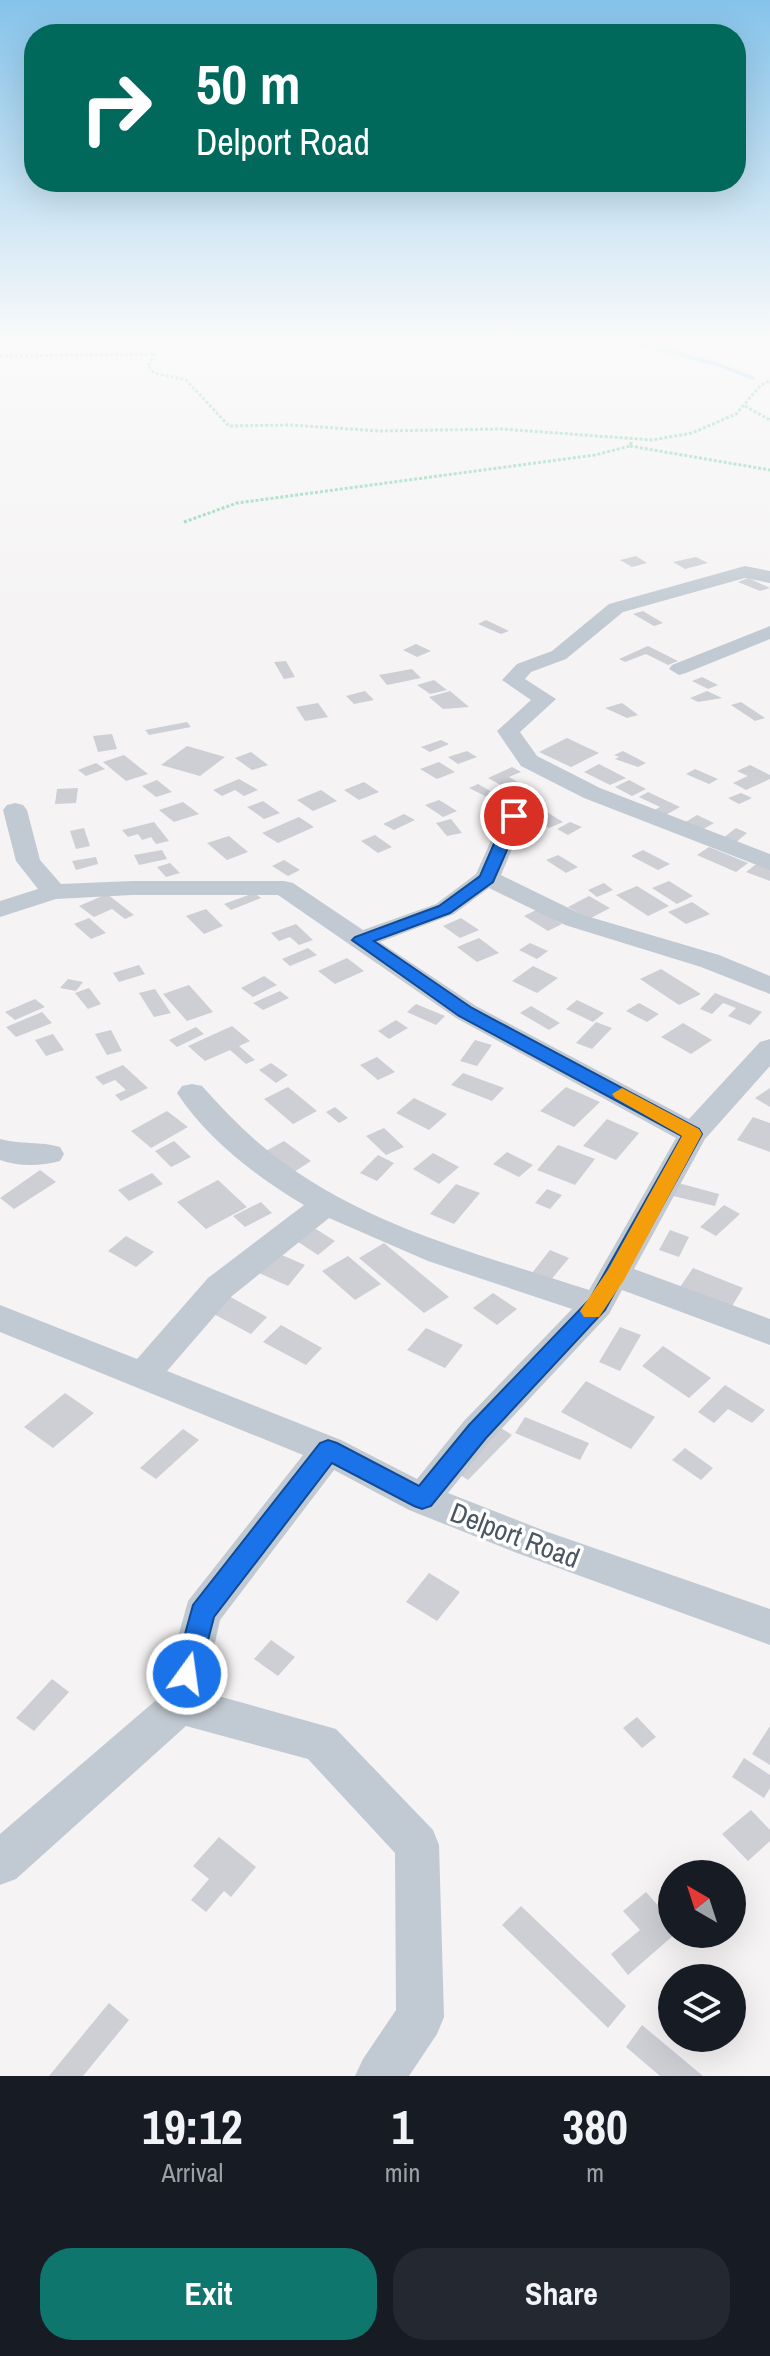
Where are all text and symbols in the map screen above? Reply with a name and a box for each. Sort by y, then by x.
text: 50 m [196,46,301,121]
icon: right [64,56,168,160]
text: Delport Road [196,118,370,166]
pin [480,782,548,850]
icon: arrive [492,794,536,838]
street label: Delport Road [445,1493,585,1577]
position arrow [145,1632,229,1716]
north arrow [658,1860,746,1948]
map controls [658,1860,746,2052]
button: layers [658,1964,746,2052]
text: 19:12 [142,2094,243,2159]
text: 1 [392,2094,413,2159]
text: 380 [562,2094,628,2159]
text: Arrival [162,2155,223,2190]
text: min [385,2155,420,2190]
text: m [586,2155,604,2190]
button: Exit [40,2248,377,2340]
button: Share [393,2248,730,2340]

